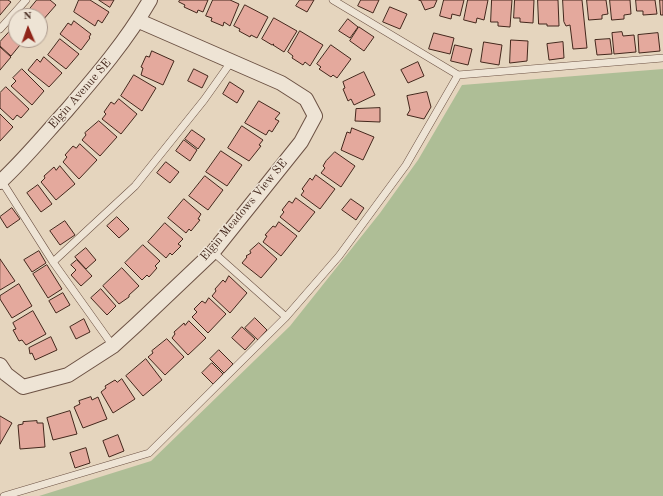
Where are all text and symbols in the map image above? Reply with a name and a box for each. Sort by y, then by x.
north arrow [8,8,48,48]
text: N [23,11,32,22]
street label: Elgin Avenue SE [46,56,114,132]
street label: Elgin Meadows View SE [197,156,291,264]

